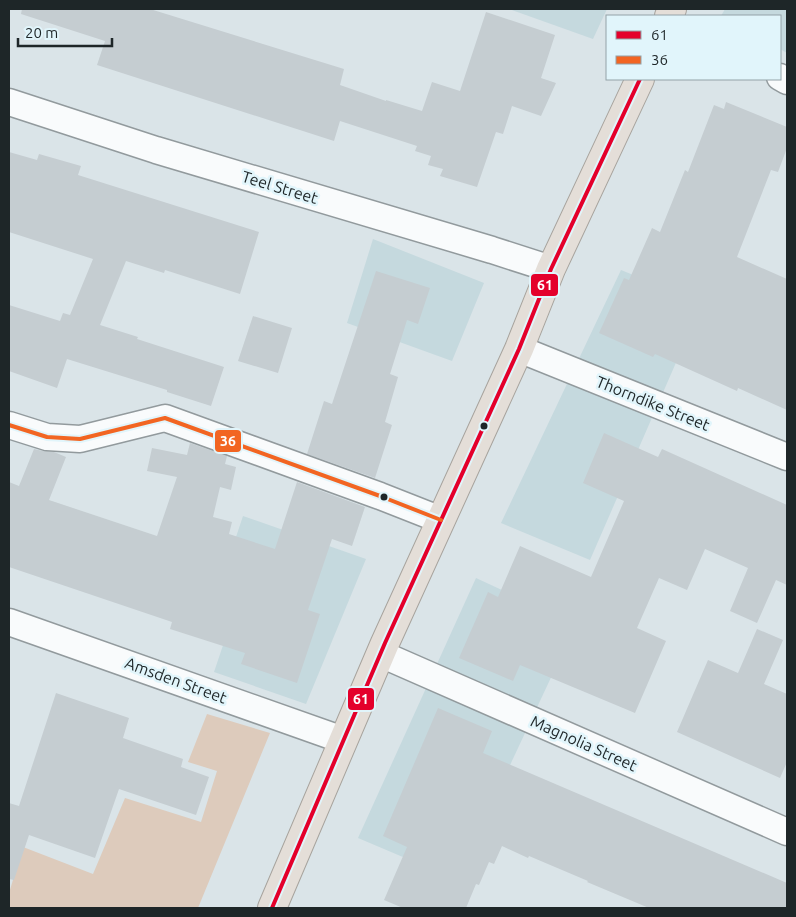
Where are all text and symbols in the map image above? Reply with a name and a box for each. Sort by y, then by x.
scale bar [18,15,111,47]
legend [606,15,781,80]
text: 20 m [25,24,58,41]
text: 61 [651,26,668,43]
text: 36 [651,51,668,68]
street label: Teel Street [240,167,321,207]
line badge: 61 [530,273,559,297]
text: 61 [537,277,553,293]
street label: Thorndike Street [594,372,713,434]
unlabelled marker [479,421,489,431]
line badge: 36 [214,429,242,453]
text: 36 [220,433,236,449]
unlabelled marker [379,492,389,502]
street label: Amsden Street [123,653,230,707]
line badge: 61 [347,687,375,711]
text: 61 [353,691,369,707]
street label: Magnolia Street [528,711,641,775]

